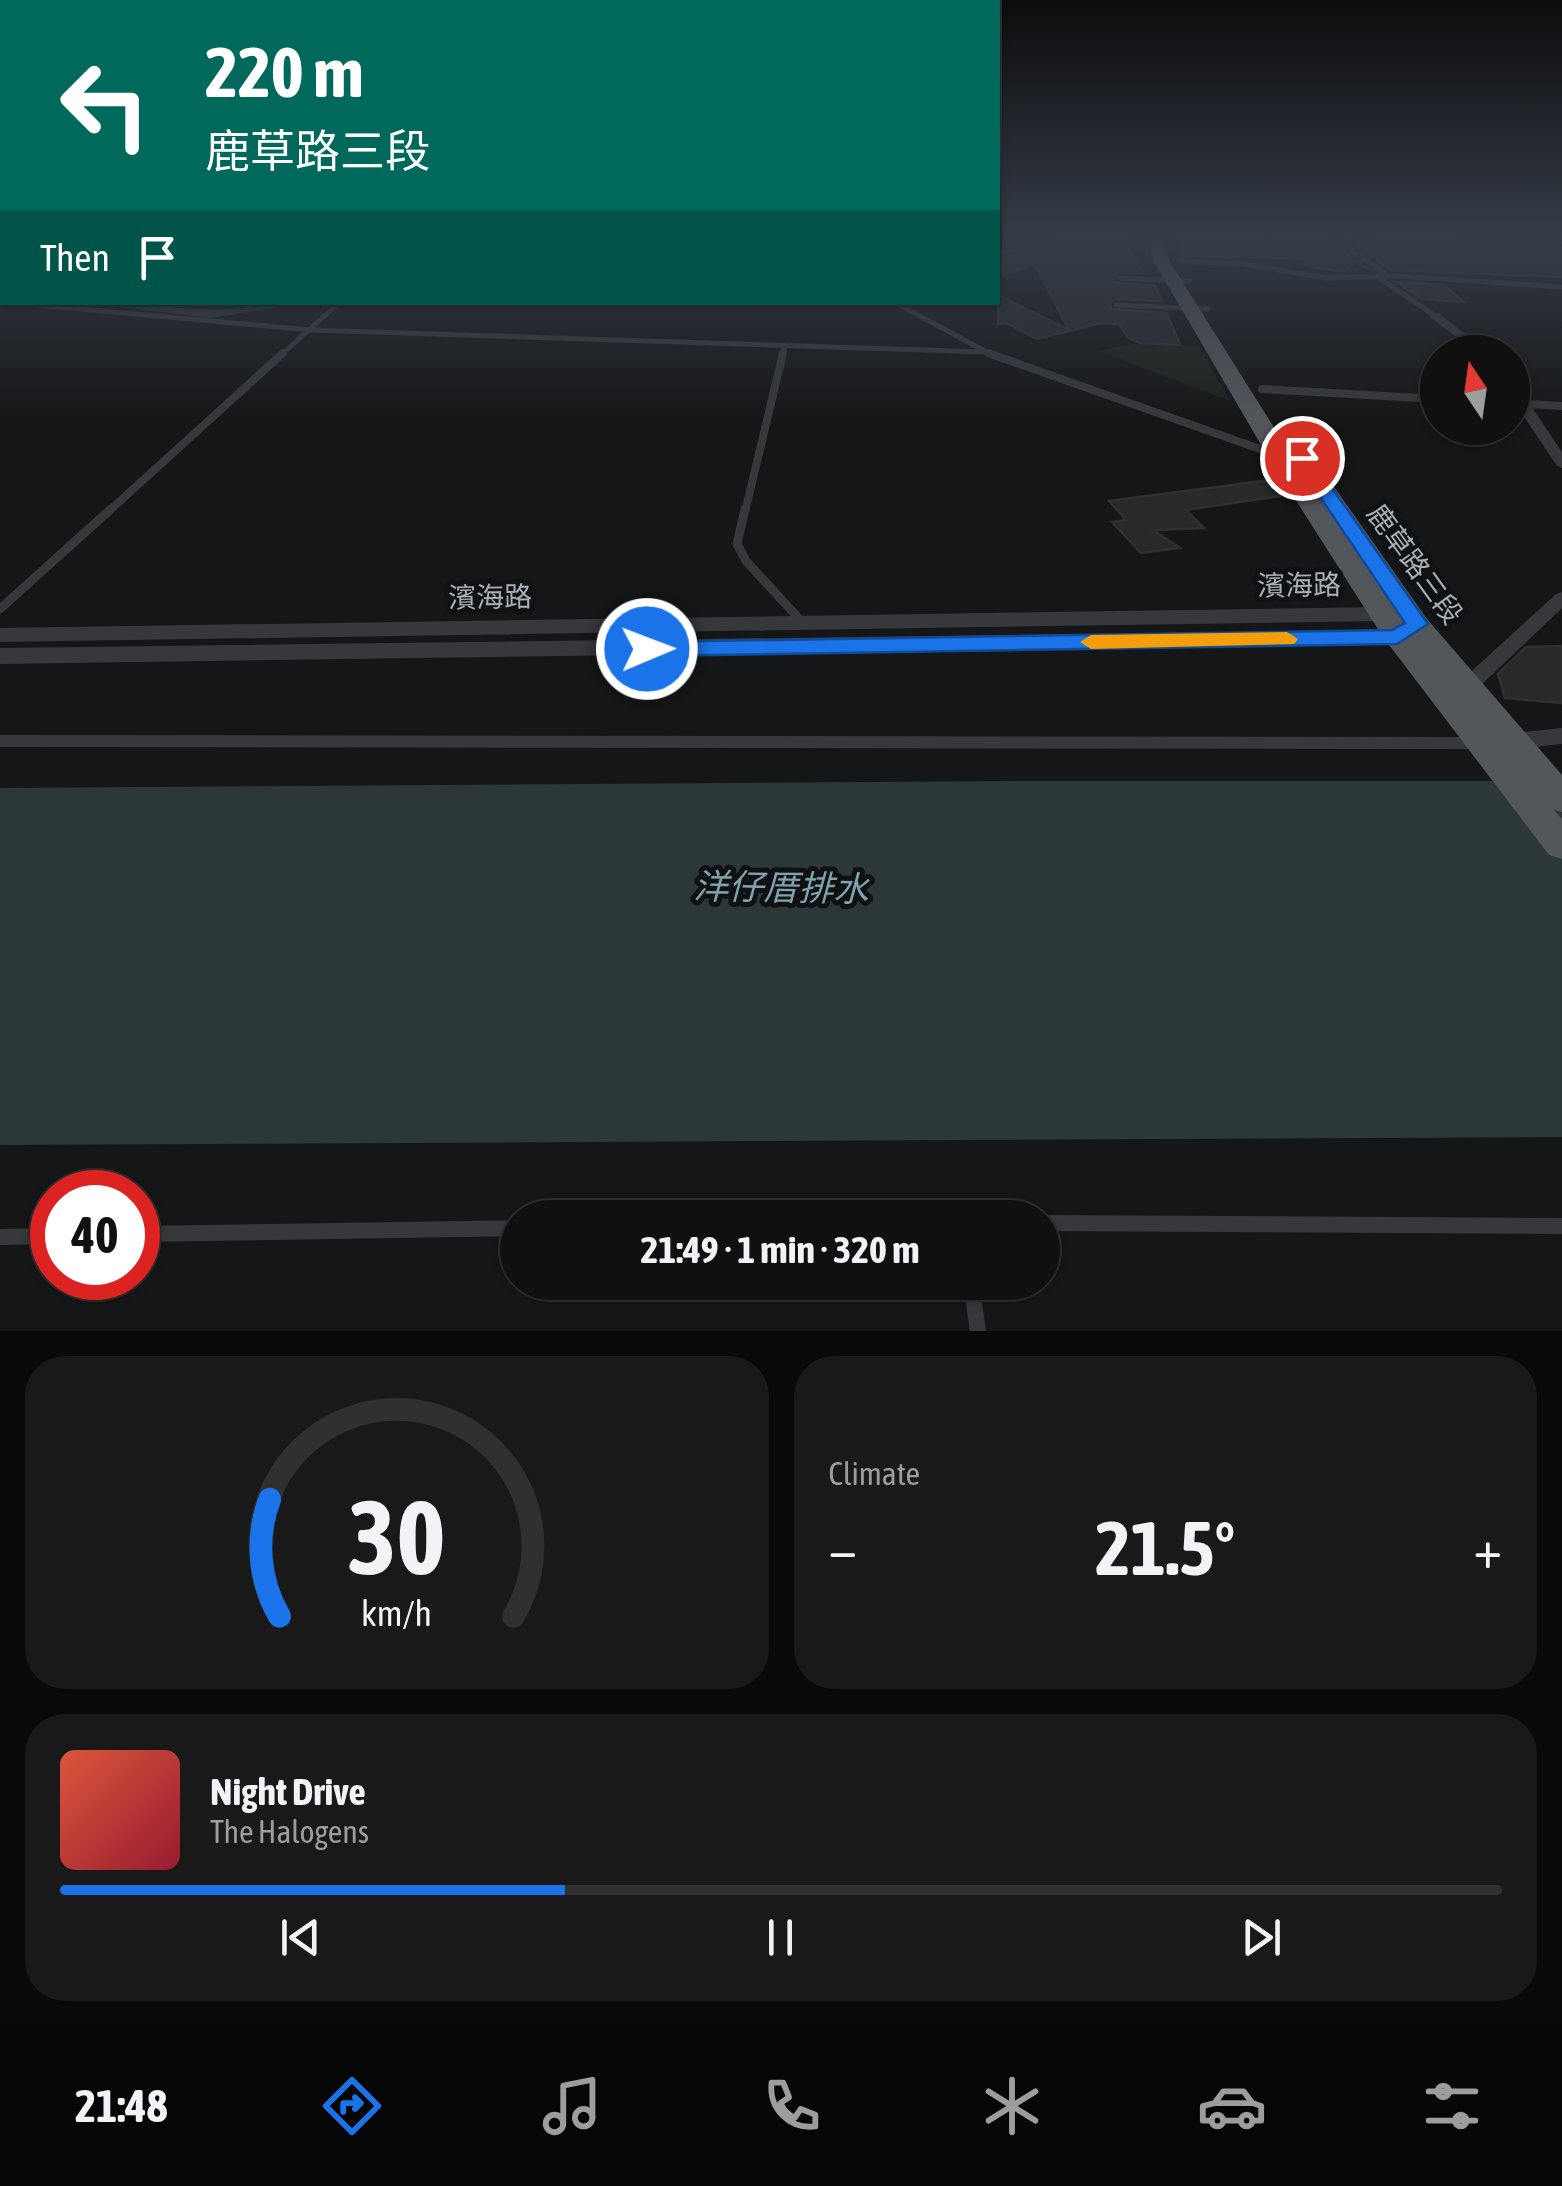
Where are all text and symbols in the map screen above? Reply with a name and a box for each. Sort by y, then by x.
text: 220 m [205,32,364,112]
icon: left [40,40,170,170]
text: 鹿草路三段 [205,125,430,177]
icon: arrive [130,230,185,285]
text: Then [40,236,110,279]
north arrow [1420,335,1530,445]
map controls [1420,335,1530,445]
pin [1260,416,1345,501]
icon: arrive [1275,431,1330,486]
street label: 鹿草路三段 [1361,498,1469,630]
street label: 濱海路 [1257,568,1341,602]
street label: 濱海路 [448,580,532,614]
position arrow [595,597,699,701]
water label: 洋仔厝排水 [693,865,871,909]
speed limit sign: 40 [30,1170,160,1300]
text: 21:49 · 1 min · 320 m [640,1228,920,1271]
text: Climate [829,1455,920,1492]
text: 30 [348,1477,446,1596]
text: 21.5° [1095,1505,1235,1591]
text: − [829,1517,857,1580]
text: + [1473,1517,1502,1580]
text: km/h [361,1593,432,1634]
text: Night Drive [210,1770,366,1813]
text: The Halogens [210,1813,369,1850]
icon: previous [273,1910,328,1965]
icon: pause [753,1910,808,1965]
icon: next [1234,1910,1289,1965]
icon: directions [317,2071,387,2141]
icon: music [537,2071,607,2141]
icon: phone [757,2071,827,2141]
icon: climate [977,2071,1047,2141]
icon: car [1197,2071,1267,2141]
icon: filters [1417,2071,1487,2141]
text: 21:48 [75,2080,168,2132]

